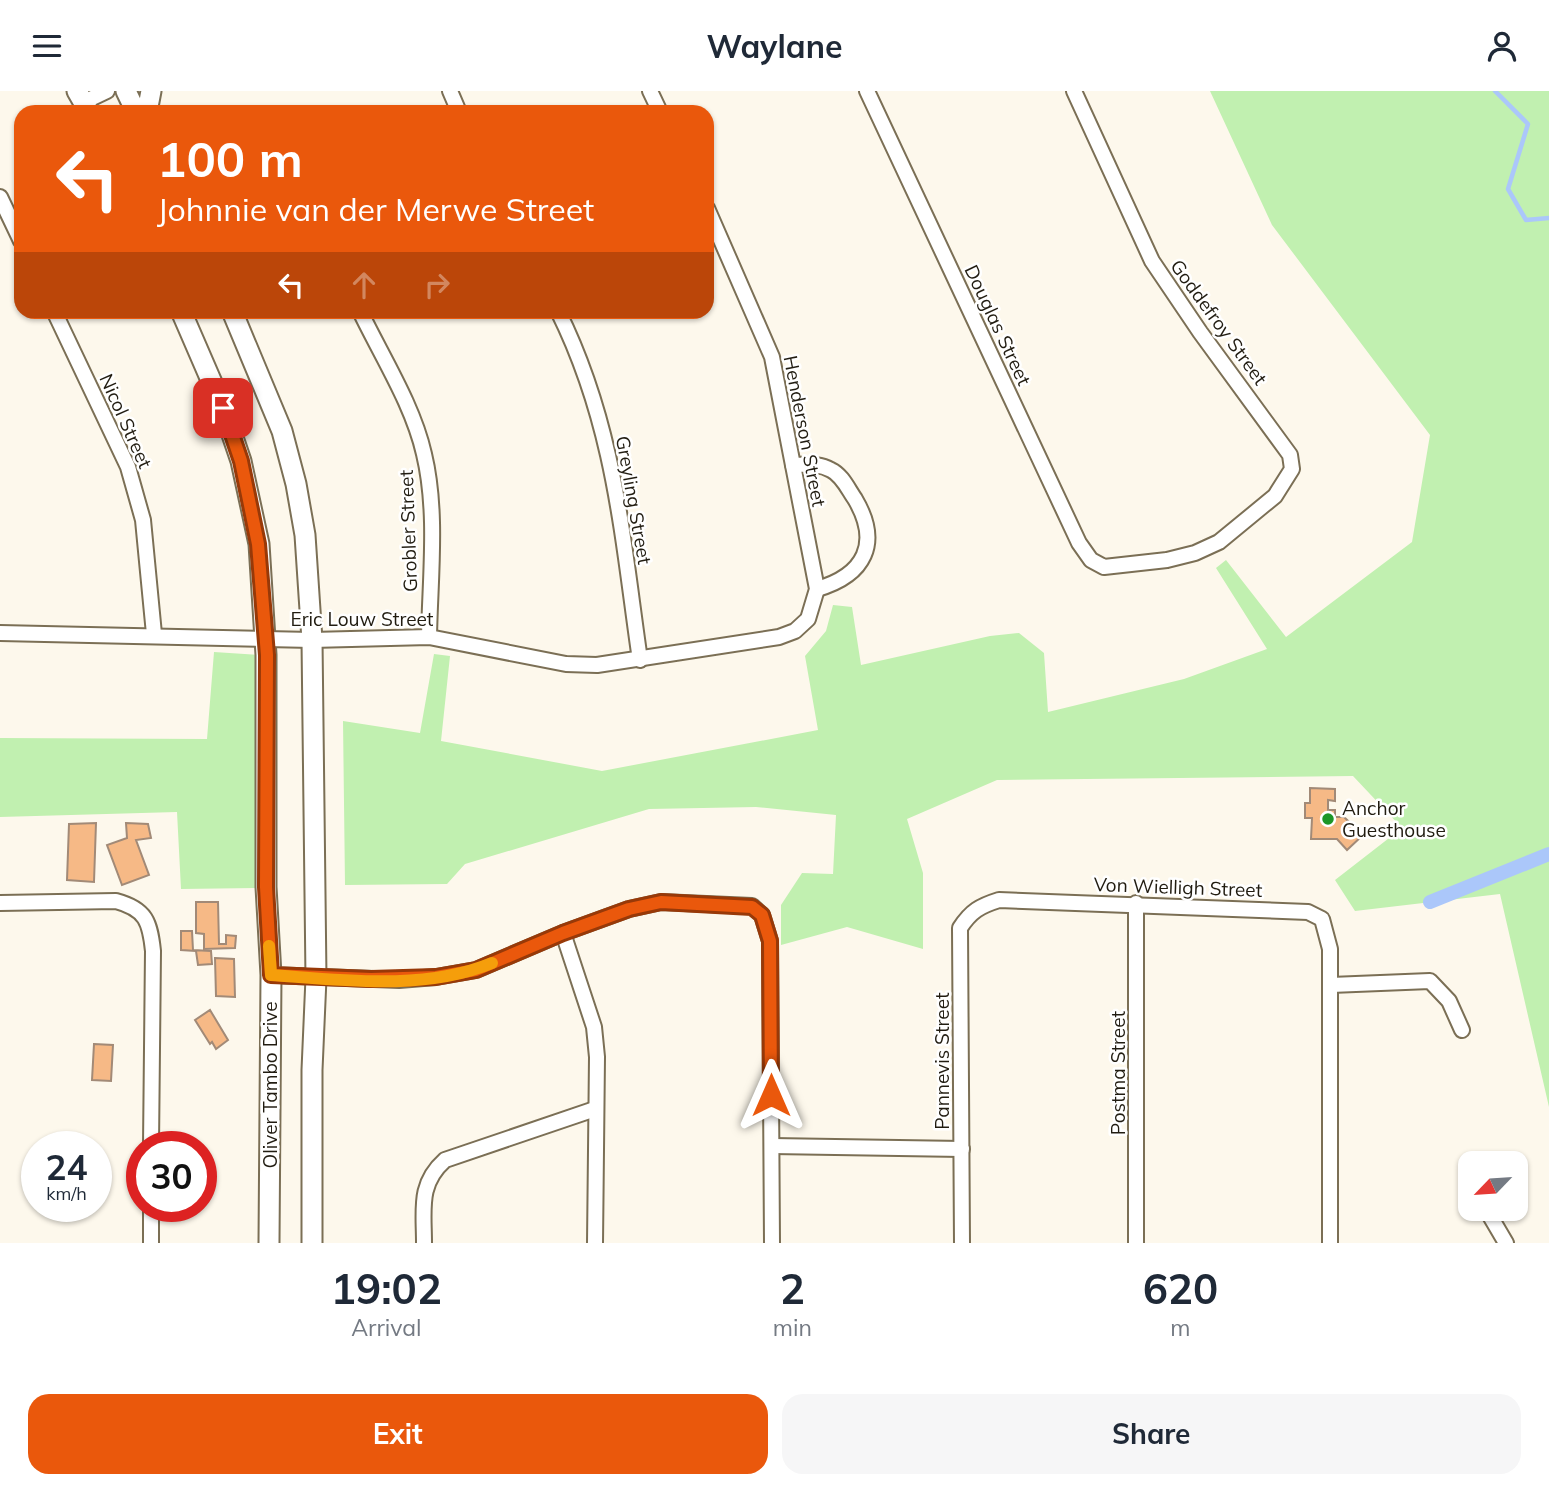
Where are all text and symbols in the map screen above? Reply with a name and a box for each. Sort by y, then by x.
text: Waylane [706,26,843,66]
icon: menu [28,27,66,65]
icon: person [1483,27,1521,65]
text: 100 m [157,128,303,189]
icon: left [42,133,133,224]
text: Johnnie van der Merwe Street [157,189,594,229]
street label: Goddefroy Street [1165,255,1273,390]
street label: Douglas Street [960,261,1037,389]
icon: left [272,266,310,304]
icon: ahead [345,266,383,304]
icon: right [418,266,456,304]
street label: Henderson Street [779,353,831,509]
street label: Nicol Street [95,370,158,472]
pin [193,378,253,438]
icon: arrive [204,389,242,427]
street label: Greyling Street [611,434,657,566]
street label: Grobler Street [394,469,422,592]
street label: Eric Louw Street [290,607,434,631]
place label: Anchor Guesthouse [1342,796,1446,842]
marker: Anchor Guesthouse [1320,811,1336,827]
street label: Von Wielligh Street [1093,872,1263,902]
street label: Pannevis Street [930,992,954,1130]
street label: Oliver Tambo Drive [258,1001,282,1169]
street label: Postma Street [1106,1010,1130,1135]
position arrow [734,1058,808,1132]
speed limit sign: 30 [126,1131,217,1222]
text: 24 [45,1145,88,1189]
north arrow [1458,1151,1528,1221]
map controls [1458,1151,1528,1221]
text: km/h [46,1182,87,1205]
text: 19:02 [331,1262,442,1315]
text: 2 [780,1262,805,1315]
text: 620 [1143,1262,1218,1315]
text: Arrival [351,1313,422,1342]
text: min [773,1313,812,1342]
text: m [1170,1313,1191,1342]
button: Exit [28,1394,768,1474]
button: Share [782,1394,1521,1474]

